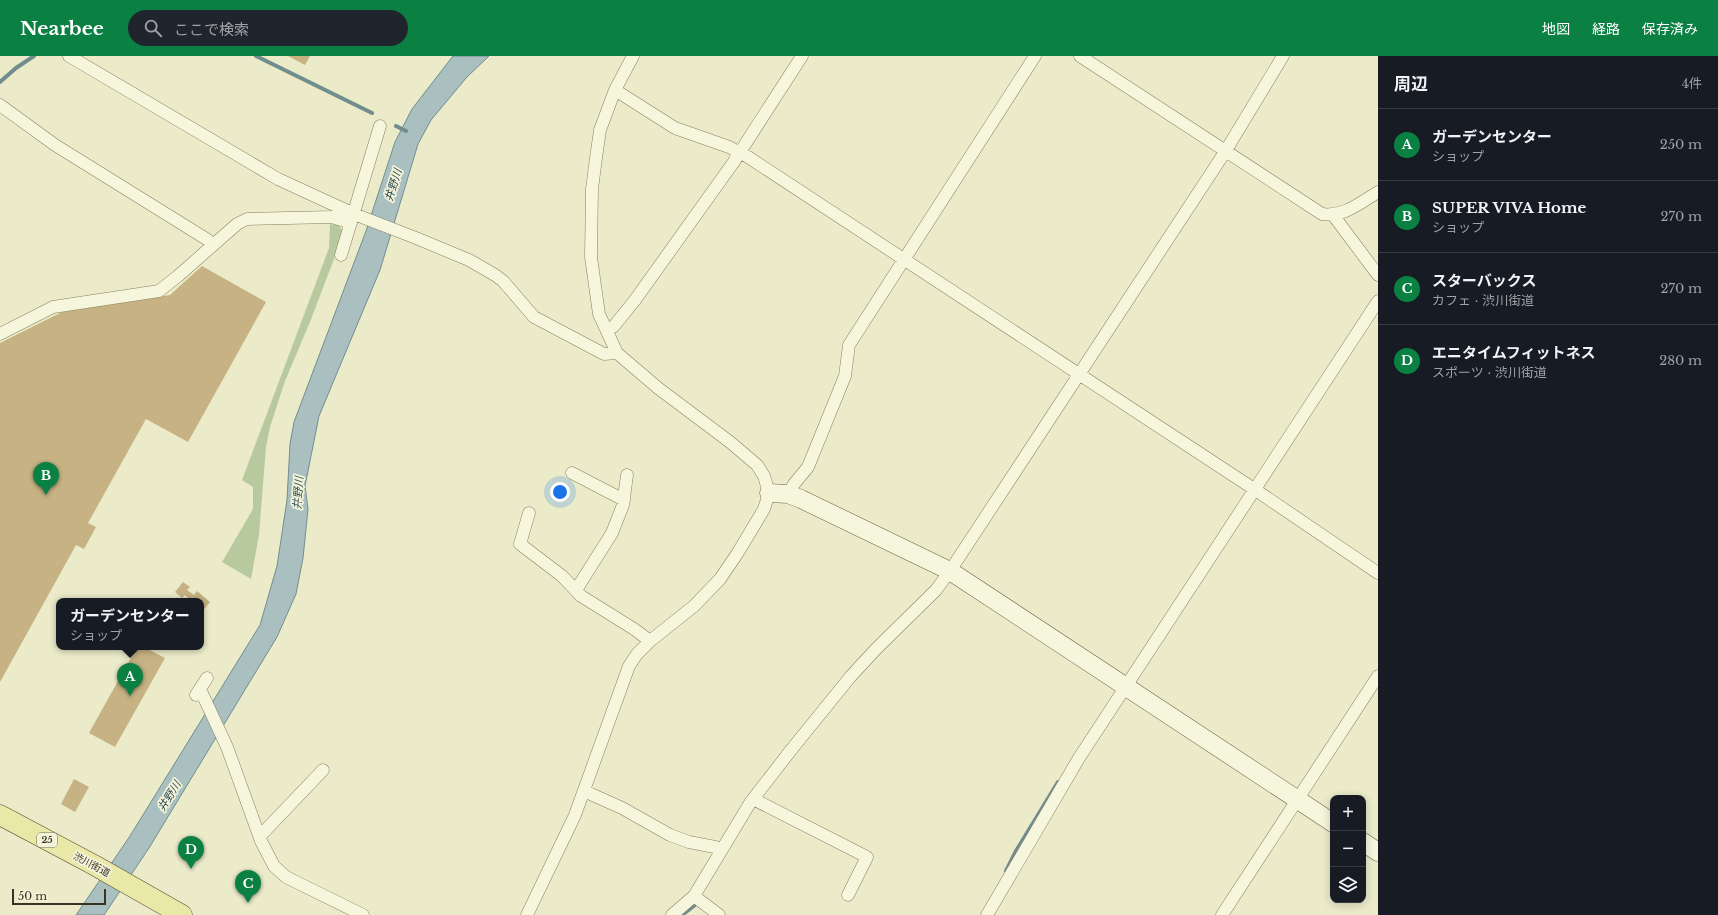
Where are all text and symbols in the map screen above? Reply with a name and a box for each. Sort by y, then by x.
search box [128,10,408,46]
text: Nearbee [20,17,104,40]
icon: search [142,17,164,39]
text: ここで検索 [174,20,249,39]
text: 地図 [1542,20,1570,38]
text: 経路 [1592,20,1620,38]
text: 保存済み [1642,20,1698,38]
text: 周辺 [1394,74,1428,95]
text: 4件 [1681,75,1702,92]
text: ガーデンセンター [1432,127,1552,146]
text: A [1402,136,1412,153]
text: 250 m [1660,136,1702,153]
text: ショップ [1432,148,1484,165]
water label: 井野川 [381,166,405,203]
text: SUPER VIVA Home [1432,198,1586,217]
text: B [1402,208,1412,225]
text: 270 m [1661,208,1702,225]
text: ショップ [1432,219,1484,236]
text: スターバックス [1432,271,1536,290]
text: C [1402,280,1412,297]
text: 270 m [1661,280,1702,297]
text: カフェ · 渋川街道 [1432,292,1534,309]
text: エニタイムフィットネス [1432,343,1596,362]
text: D [1401,352,1413,369]
text: 280 m [1659,352,1702,369]
text: スポーツ · 渋川街道 [1432,364,1547,381]
pin: B [33,462,59,495]
water label: 井野川 [290,475,306,510]
your location [550,482,570,502]
popup [56,598,204,650]
text: ガーデンセンター [70,606,190,625]
text: ショップ [70,627,122,644]
pin: A [117,663,143,696]
water label: 井野川 [154,777,184,814]
map controls [1330,795,1366,903]
button: + [1330,795,1366,831]
button: − [1330,831,1366,867]
road number: 25 [37,833,57,847]
pin: D [178,836,204,869]
street label: 渋川街道 [71,849,112,880]
button: layers [1330,867,1366,903]
pin: C [235,870,261,903]
scale bar [12,887,106,906]
text: 50 m [18,889,47,903]

